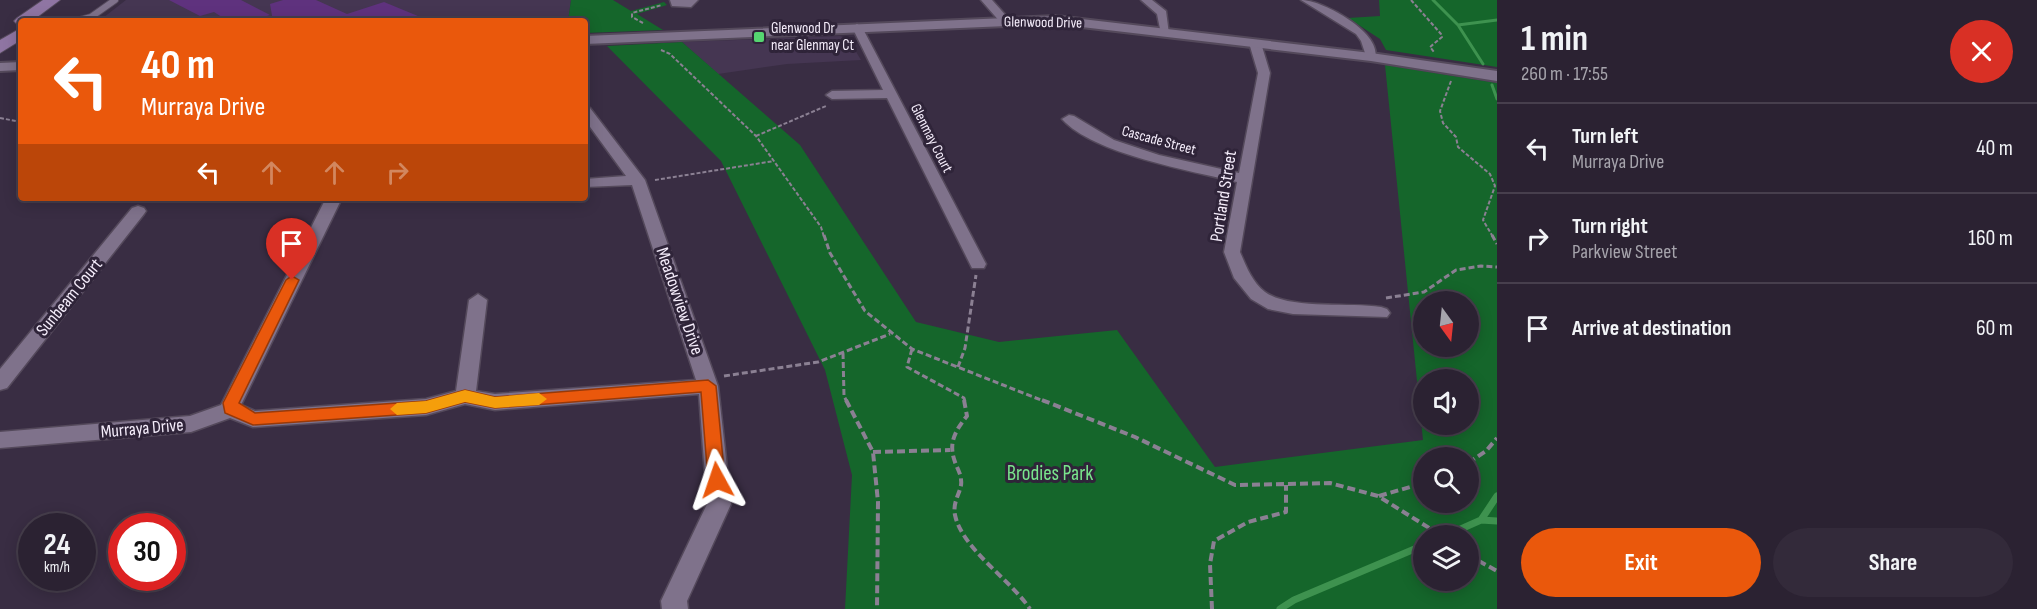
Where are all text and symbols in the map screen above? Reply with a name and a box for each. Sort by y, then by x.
street label: Glenwood Drive [1004,12,1082,33]
text: 1 min [1521,18,1588,61]
place label: Glenwood Dr near Glenmay Ct [771,19,854,55]
button: close [1950,20,2013,83]
marker: Glenwood Dr near Glenmay Ct [752,30,766,44]
text: 40 m [141,40,215,91]
icon: left [42,42,120,120]
text: 260 m · 17:55 [1521,62,1608,86]
text: Murraya Drive [141,91,265,123]
street label: Glenmay Court [906,101,957,176]
street label: Cascade Street [1120,121,1198,160]
text: Turn left [1572,123,1638,150]
icon: left [1521,132,1554,165]
text: 40 m [1976,135,2013,162]
street label: Portland Street [1206,148,1241,243]
text: Murraya Drive [1572,150,1664,174]
icon: left [192,156,225,189]
icon: ahead [255,156,288,189]
icon: ahead [318,156,351,189]
icon: right [381,156,414,189]
text: Turn right [1572,213,1648,240]
pin [266,218,317,280]
icon: right [1521,222,1554,255]
text: 160 m [1968,225,2013,252]
icon: arrive [275,227,308,260]
text: Parkview Street [1572,240,1677,264]
street label: Meadowview Drive [651,245,708,357]
street label: Sunbeam Court [32,254,107,340]
north arrow [1413,291,1479,357]
map controls [1413,291,1479,591]
icon: arrive [1521,312,1554,345]
text: Arrive at destination [1572,315,1731,342]
text: 60 m [1976,315,2013,342]
button: sound [1413,369,1479,435]
street label: Murraya Drive [100,414,184,443]
button: search [1413,447,1479,513]
position arrow [685,448,749,512]
park label: Brodies Park [1007,461,1093,486]
speed limit sign: 30 [108,513,186,591]
button: layers [1413,525,1479,591]
text: 24 [44,527,70,563]
button: Exit [1521,528,1761,597]
button: Share [1773,528,2013,597]
text: km/h [44,558,70,577]

